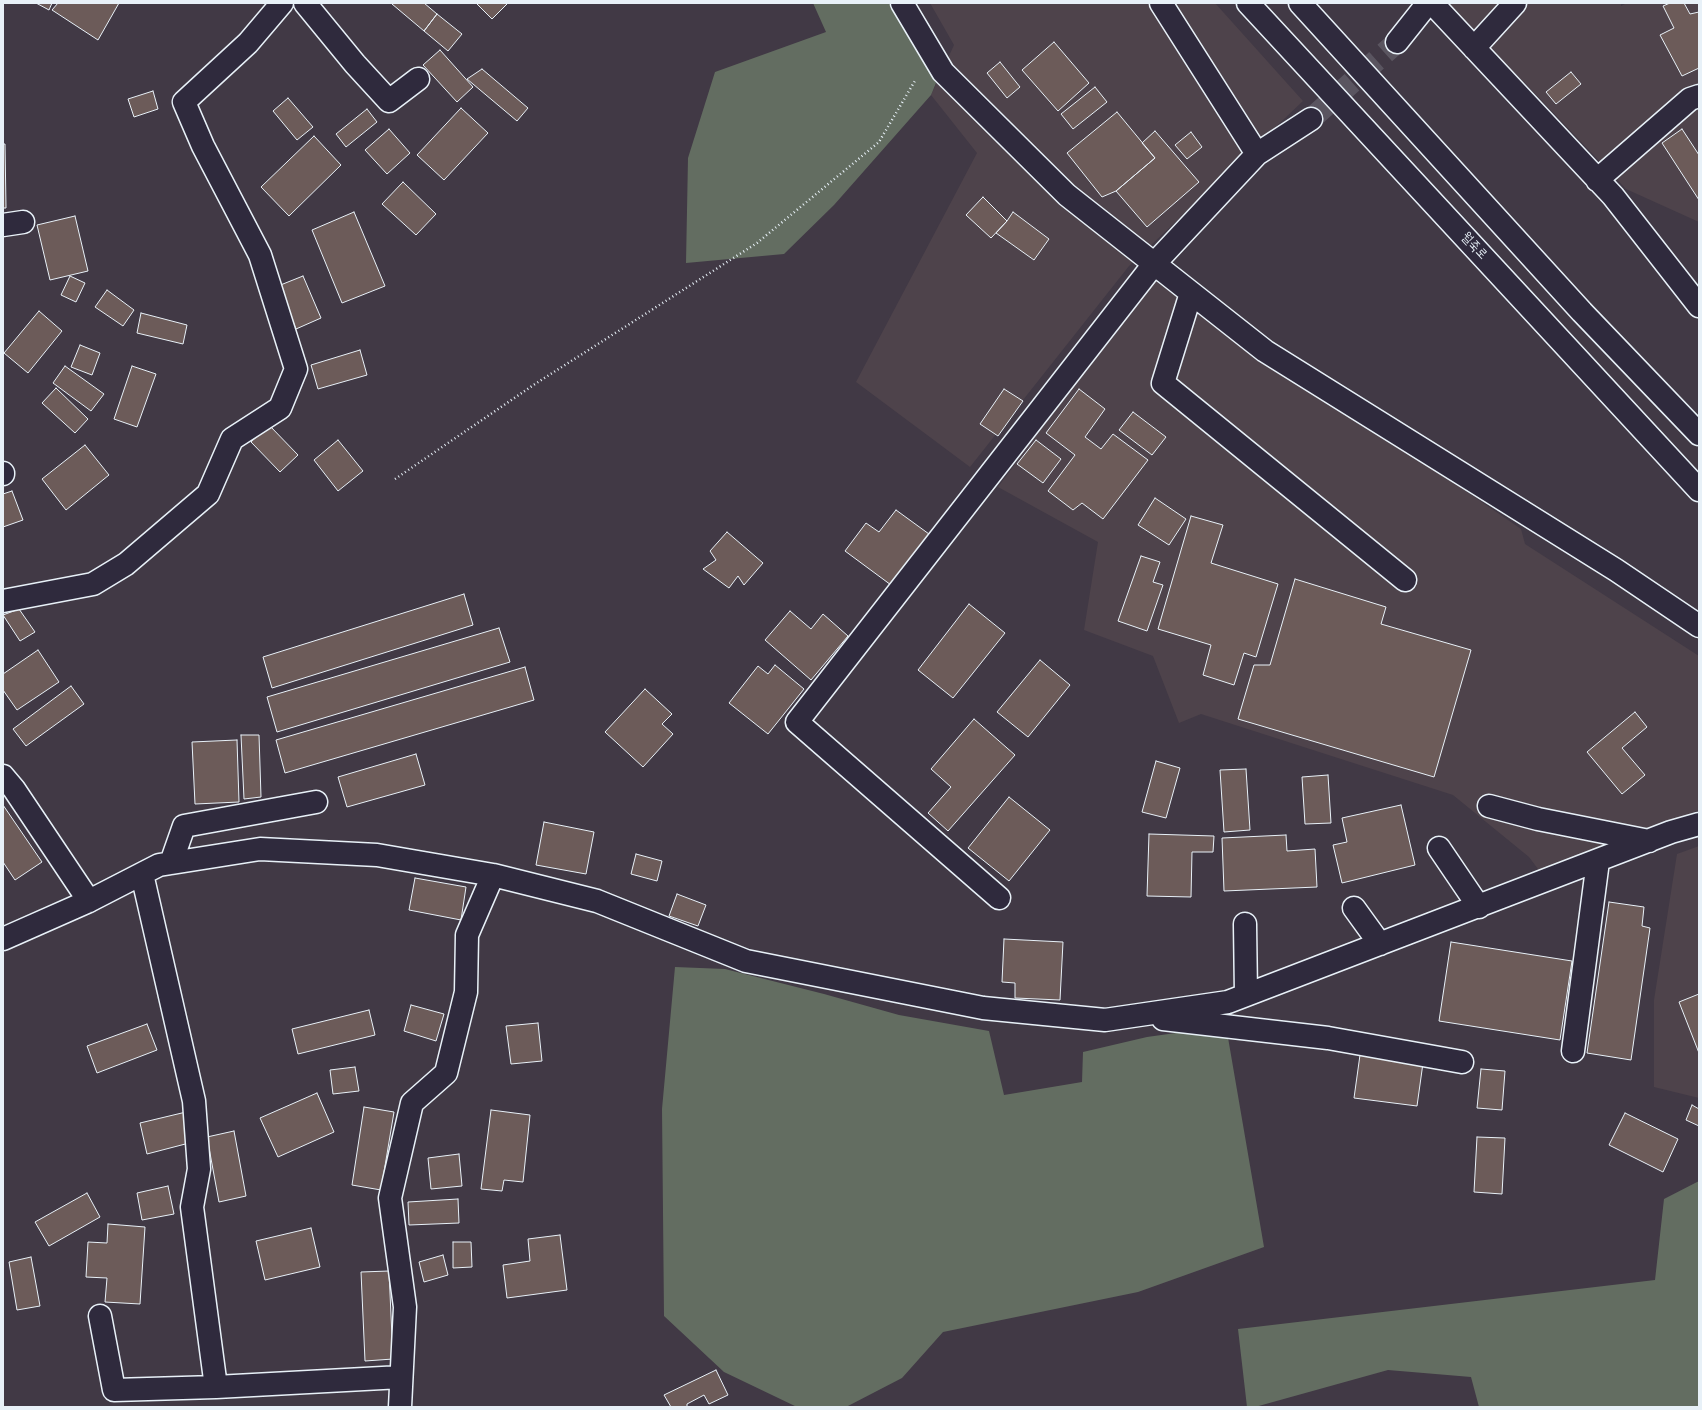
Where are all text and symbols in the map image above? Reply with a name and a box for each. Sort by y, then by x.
street label: 월죽로 [1458,229,1490,263]

